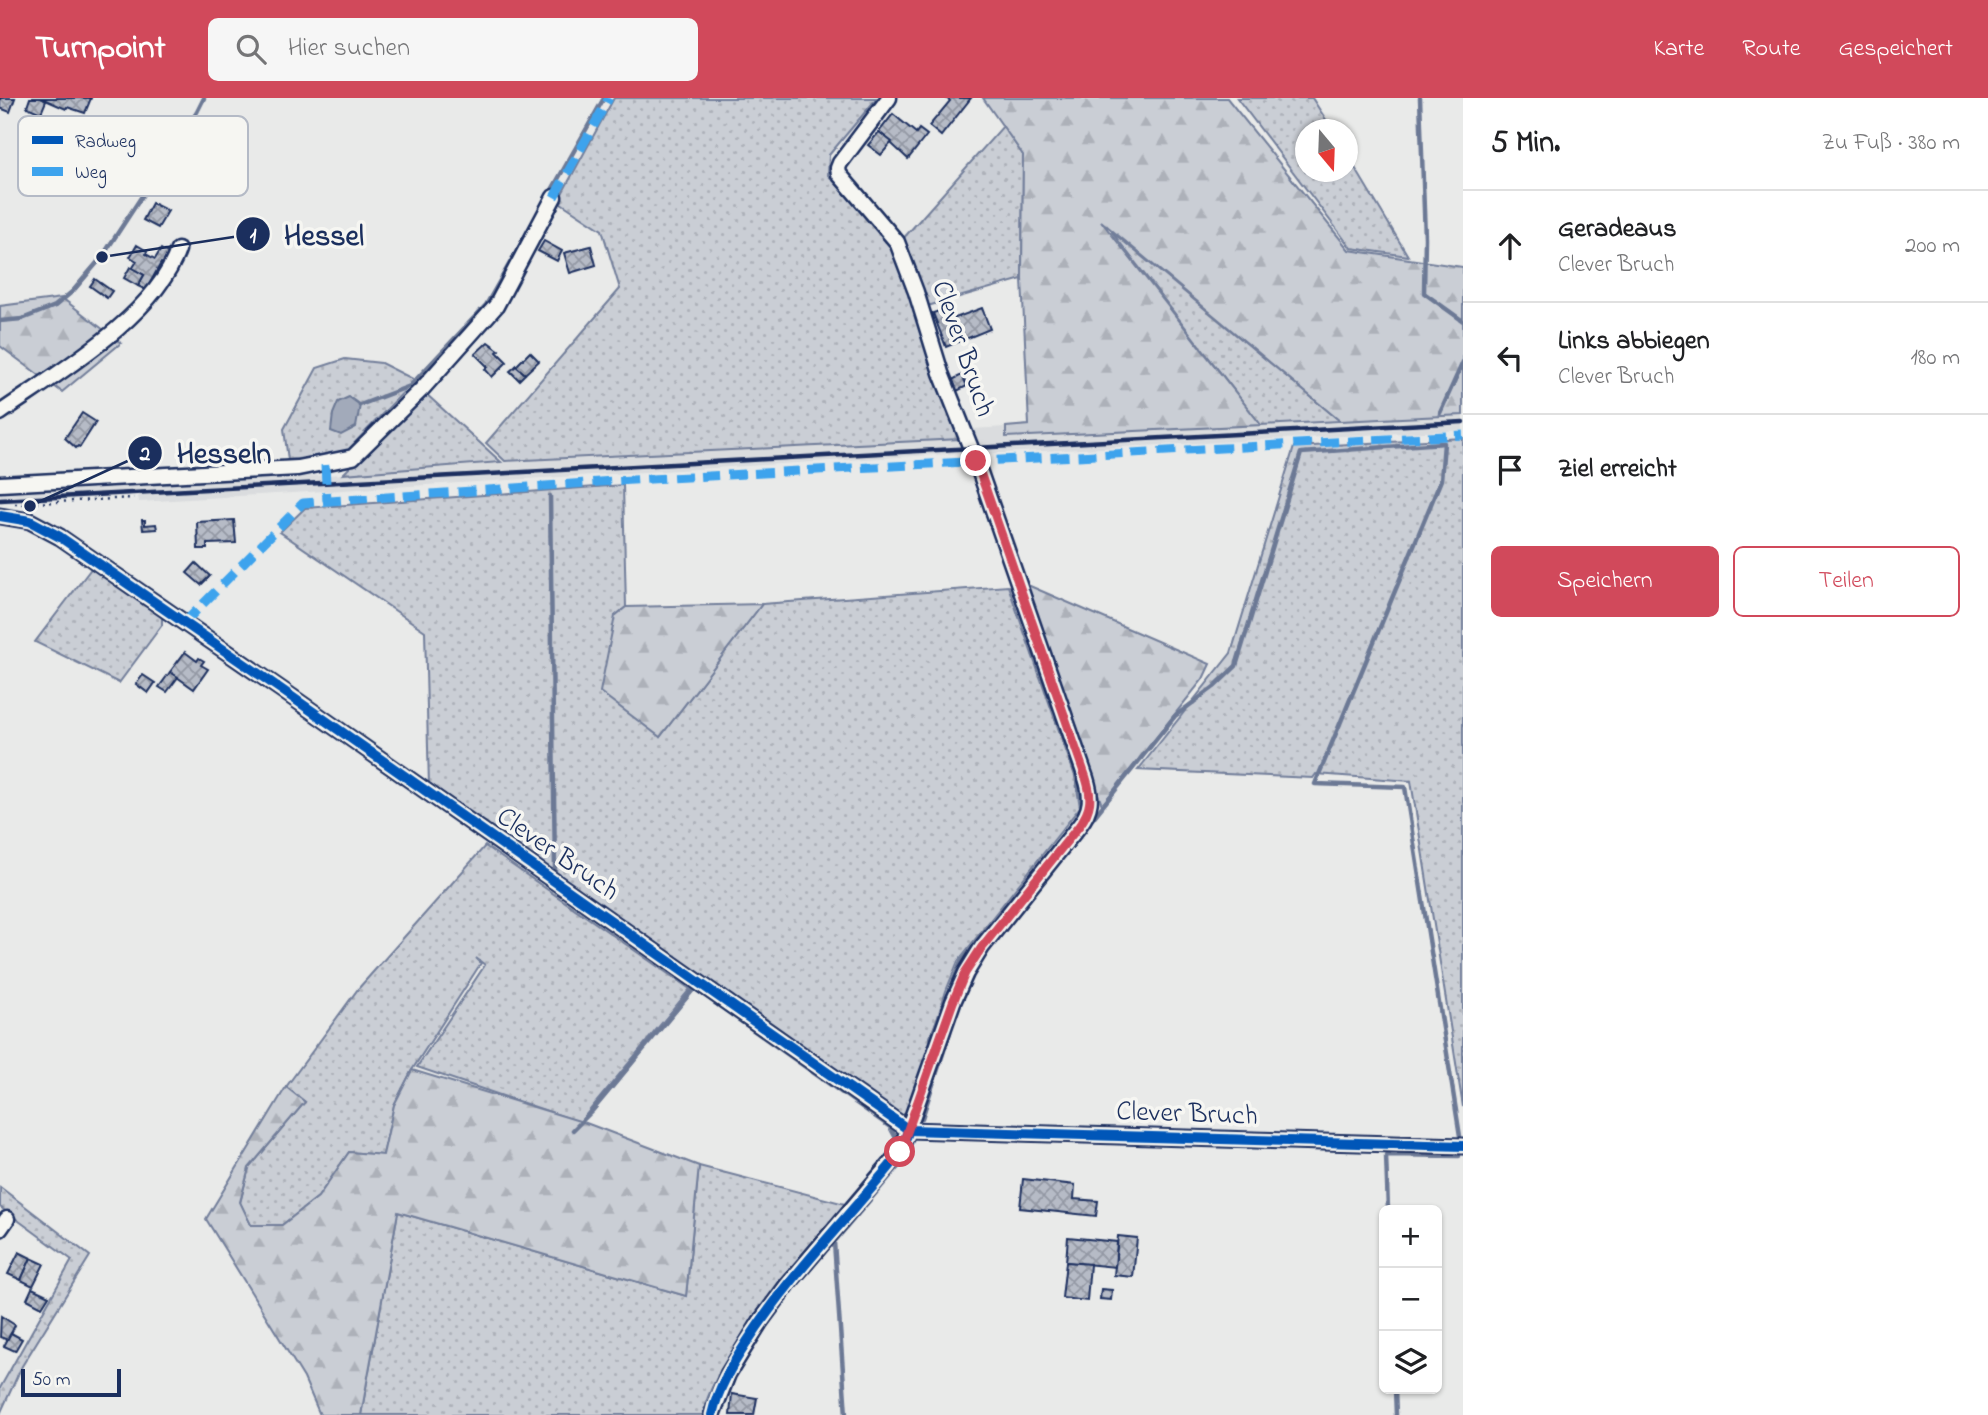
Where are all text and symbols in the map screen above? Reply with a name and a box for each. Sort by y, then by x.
search box [208,18,698,81]
text: Turnpoint [35,25,166,73]
icon: search [232,30,270,68]
text: Hier suchen [288,30,410,68]
text: Karte [1653,32,1704,67]
text: Route [1742,32,1801,67]
text: Gespeichert [1839,32,1953,67]
legend [18,116,248,196]
north arrow [1295,119,1358,182]
text: 5 Min. [1491,122,1560,166]
text: Zu Fuß · 380 m [1822,127,1960,160]
text: Radweg [75,129,136,158]
text: Weg [75,160,107,189]
callout: Hessel [235,209,378,260]
text: Geradeaus [1558,211,1676,249]
text: Hessel [284,216,364,260]
text: 1 [250,222,257,252]
icon: ahead [1491,227,1529,265]
text: 200 m [1905,230,1960,263]
text: Clever Bruch [1558,249,1674,282]
street label: Clever Bruch [920,275,1004,423]
text: Links abbiegen [1558,323,1709,361]
icon: left [1491,339,1529,377]
text: 180 m [1911,342,1960,375]
text: Clever Bruch [1558,361,1674,394]
callout: Hesseln [128,427,285,478]
text: Hesseln [177,434,272,478]
text: 2 [139,440,151,470]
route end [960,445,991,476]
icon: arrive [1491,451,1529,489]
text: Ziel erreicht [1558,451,1677,489]
button: Speichern [1491,546,1719,617]
button: Teilen [1733,546,1960,617]
street label: Clever Bruch [487,798,627,912]
street label: Clever Bruch [1115,1092,1259,1138]
route start [884,1136,915,1167]
map controls [1379,1205,1442,1394]
button: + [1379,1205,1442,1268]
button: − [1379,1268,1442,1331]
button: layers [1379,1331,1442,1394]
scale bar [21,1366,121,1398]
text: 50 m [32,1367,71,1394]

